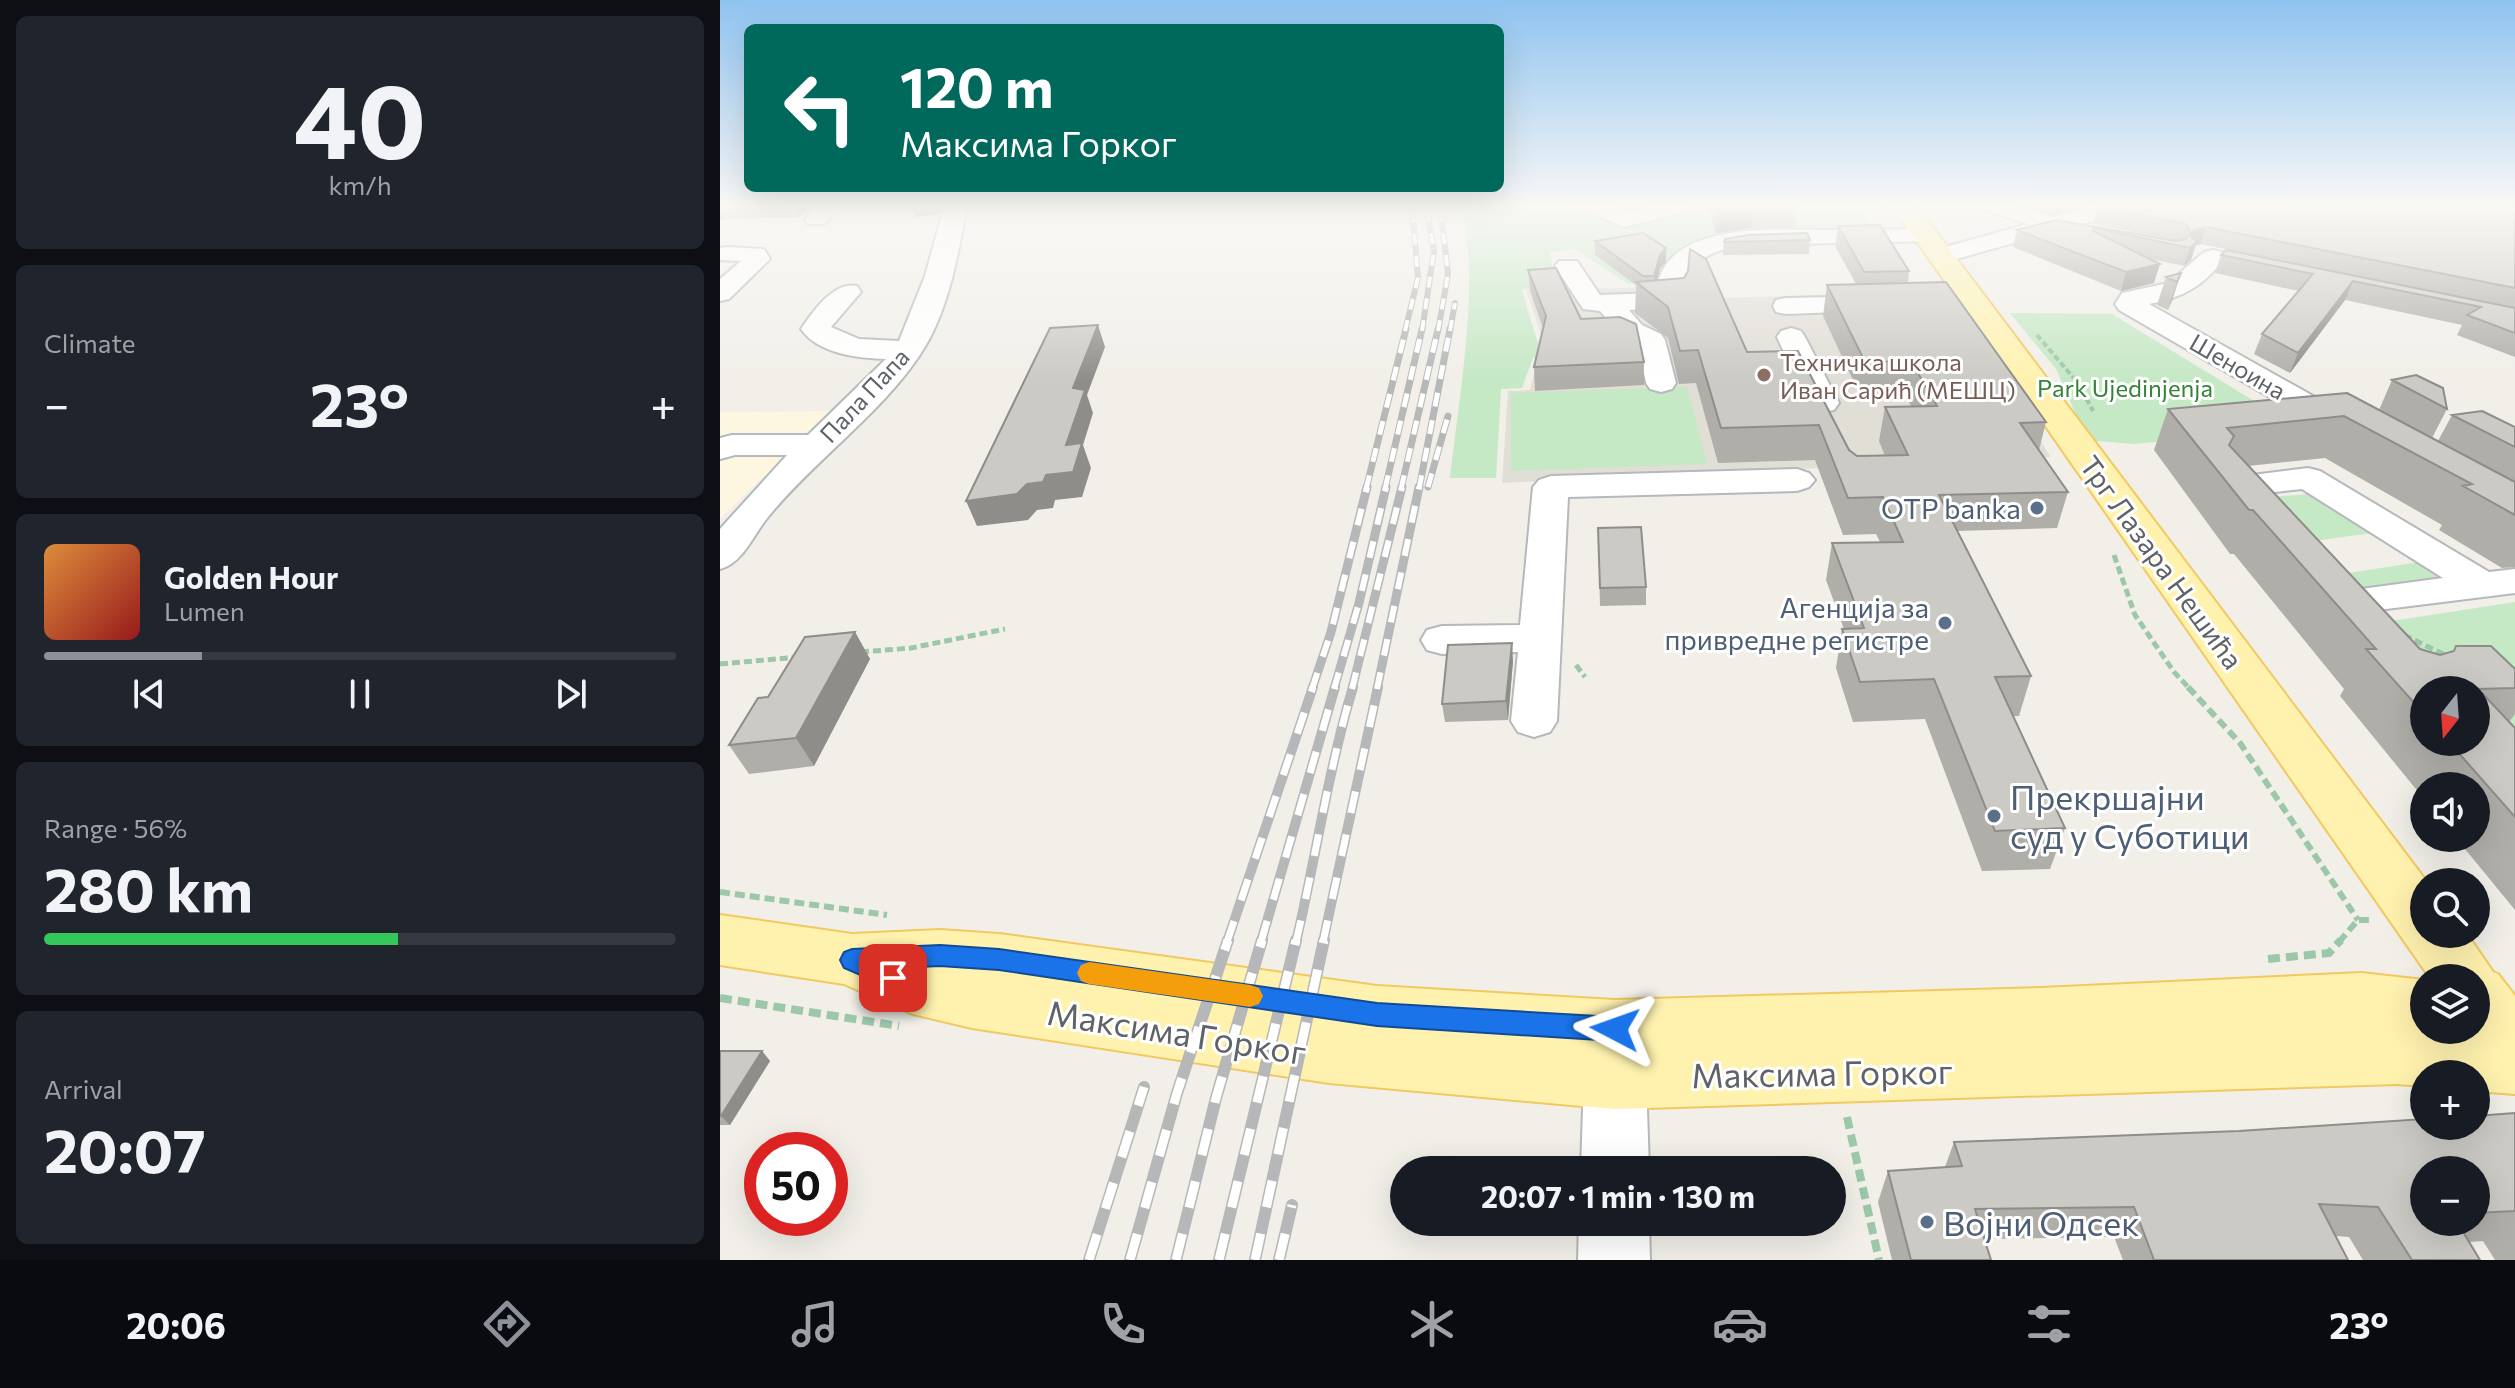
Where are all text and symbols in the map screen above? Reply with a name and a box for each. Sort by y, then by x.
text: 120 m [900,51,1054,120]
text: 40 [294,53,426,180]
icon: left [768,56,872,160]
text: Максима Горког [900,120,1177,164]
text: km/h [328,169,392,200]
text: Climate [44,327,136,358]
street label: Шеноина [2185,327,2291,405]
street label: Пала Папа [813,342,915,448]
place label: Техничка школа Иван Сарић (МЕШЦ) [1780,347,2016,404]
text: 23° [310,366,409,439]
marker: Техничка школа Иван Сарић (МЕШЦ) [1755,366,1773,384]
park label: Park Ujedinjenja [2037,373,2213,402]
text: − [44,376,69,430]
text: + [650,376,676,430]
street label: Трг Лазара Нешића [2073,449,2251,675]
place label: OTP banka [1881,491,2021,525]
marker: OTP banka [2028,499,2046,517]
text: Golden Hour [164,558,338,595]
place label: Агенција за привредне регистре [1665,590,1929,656]
text: Lumen [164,595,245,626]
marker: Агенција за привредне регистре [1936,614,1954,632]
icon: previous [127,672,171,716]
icon: pause [338,672,382,716]
icon: next [549,672,593,716]
north arrow [2410,676,2490,756]
map controls [2410,676,2490,1236]
button: sound [2410,772,2490,852]
place label: Прекршајни суд у Суботици [2010,775,2249,856]
marker: Прекршајни суд у Суботици [1985,807,2003,825]
text: Range · 56% [44,812,187,843]
text: 280 km [44,851,253,924]
button: search [2410,868,2490,948]
pin [859,944,927,1012]
icon: arrive [871,956,915,1000]
button: layers [2410,964,2490,1044]
position arrow [1573,987,1657,1071]
street label: Максима Горког [1045,990,1309,1072]
street label: Максима Горког [1691,1049,1953,1095]
button: + [2410,1060,2490,1140]
text: Arrival [44,1073,123,1104]
text: 20:07 [44,1112,206,1185]
speed limit sign: 50 [744,1132,848,1236]
button: − [2410,1156,2490,1236]
text: 20:07 · 1 min · 130 m [1481,1177,1755,1214]
place label: Војни Одсек [1943,1201,2139,1243]
marker: Војни Одсек [1918,1213,1936,1231]
icon: directions [479,1296,535,1352]
icon: music [787,1296,843,1352]
icon: phone [1095,1296,1151,1352]
icon: climate [1404,1296,1460,1352]
icon: car [1712,1296,1768,1352]
icon: filters [2021,1296,2077,1352]
text: 20:06 [126,1302,226,1346]
text: 23° [2329,1302,2389,1346]

